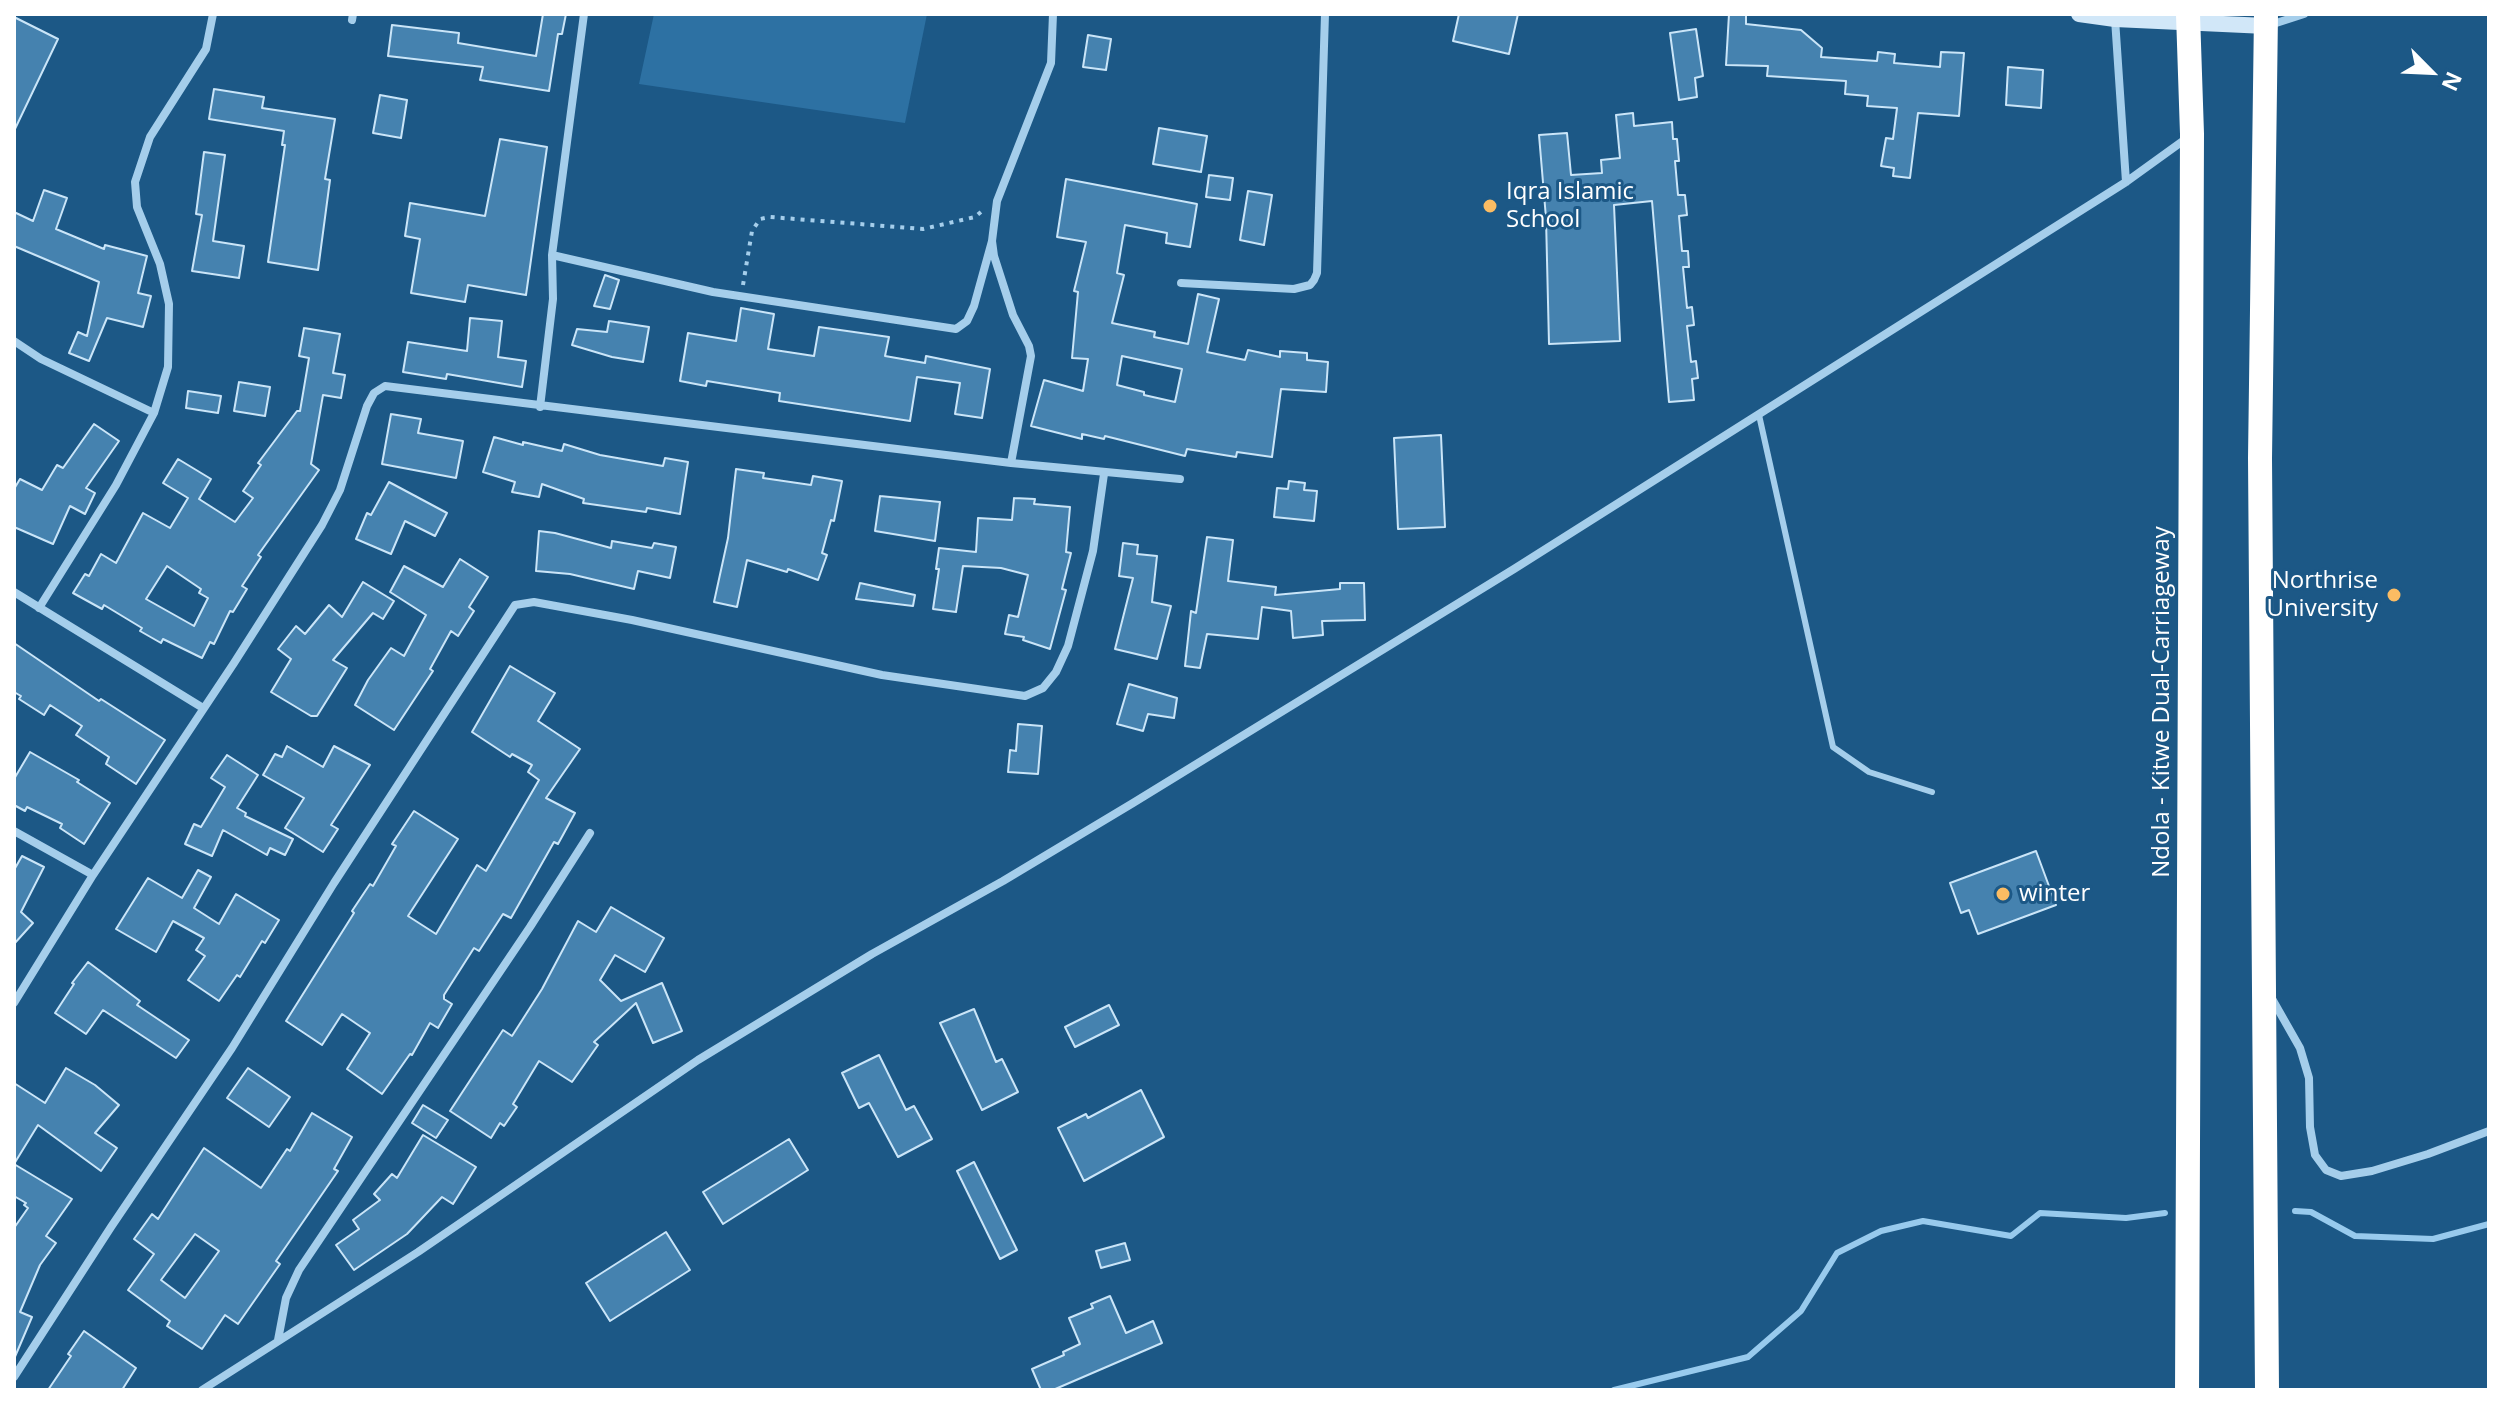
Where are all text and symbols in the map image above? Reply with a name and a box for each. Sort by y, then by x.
north arrow [2391,32,2471,112]
text: N [2436,67,2470,96]
place label: Iqra Islamic School [1506,178,1634,234]
marker: Iqra Islamic School [1481,197,1499,215]
street label: Ndola - Kitwe Dual-Carriageway [2148,526,2176,878]
place label: Northrise University [2266,567,2378,623]
marker: Northrise University [2385,586,2403,604]
place label: winter [2019,880,2090,908]
marker: winter [1994,885,2012,903]

